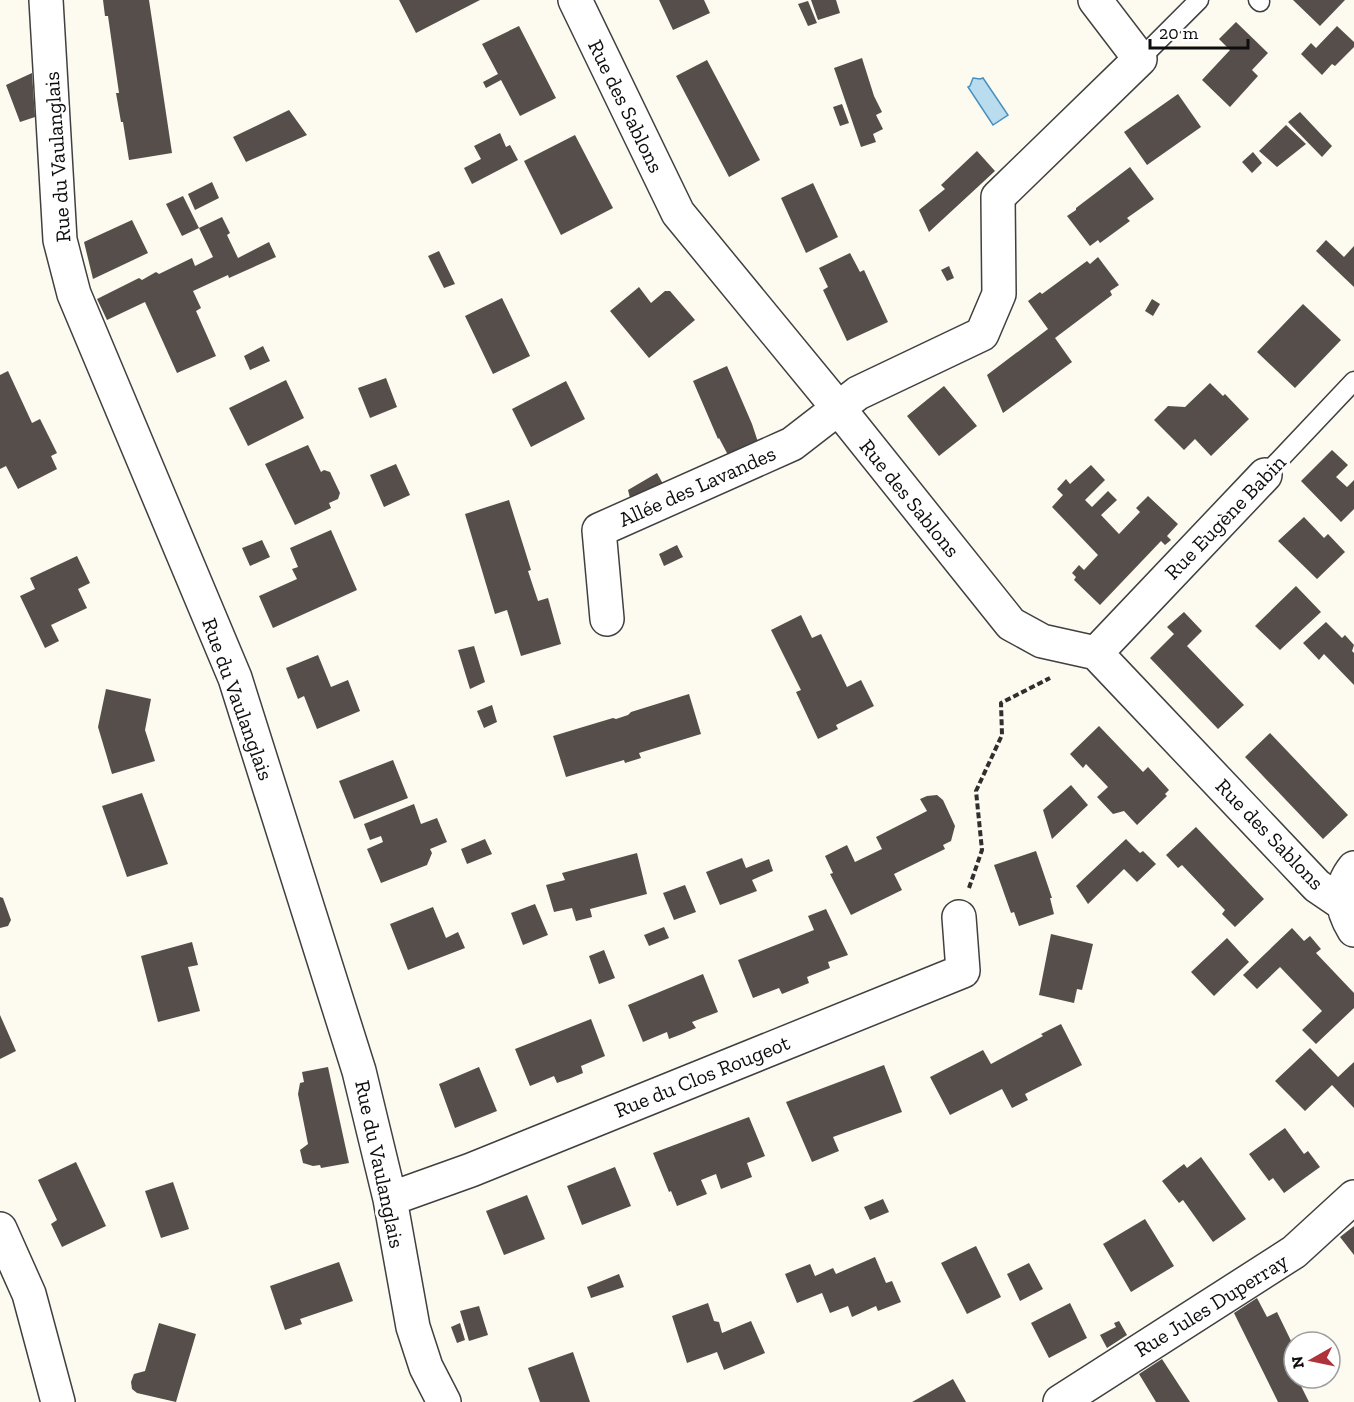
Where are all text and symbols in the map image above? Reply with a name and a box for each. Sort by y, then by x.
scale bar [1150,12,1248,50]
text: 20 m [1159,22,1199,44]
street label: Rue des Sablons [583,35,669,177]
street label: Rue du Vaulanglais [39,71,75,243]
street label: Rue des Sablons [855,434,965,562]
street label: Allée des Lavandes [615,440,779,532]
street label: Rue Eugène Babin [1159,450,1291,584]
street label: Rue du Vaulanglais [197,614,279,784]
street label: Rue des Sablons [1211,773,1329,895]
street label: Rue du Clos Rougeot [611,1029,793,1123]
street label: Rue du Vaulanglais [350,1078,410,1250]
street label: Rue Jules Duperray [1130,1248,1292,1362]
north arrow [1282,1330,1342,1390]
text: N [1287,1355,1308,1370]

